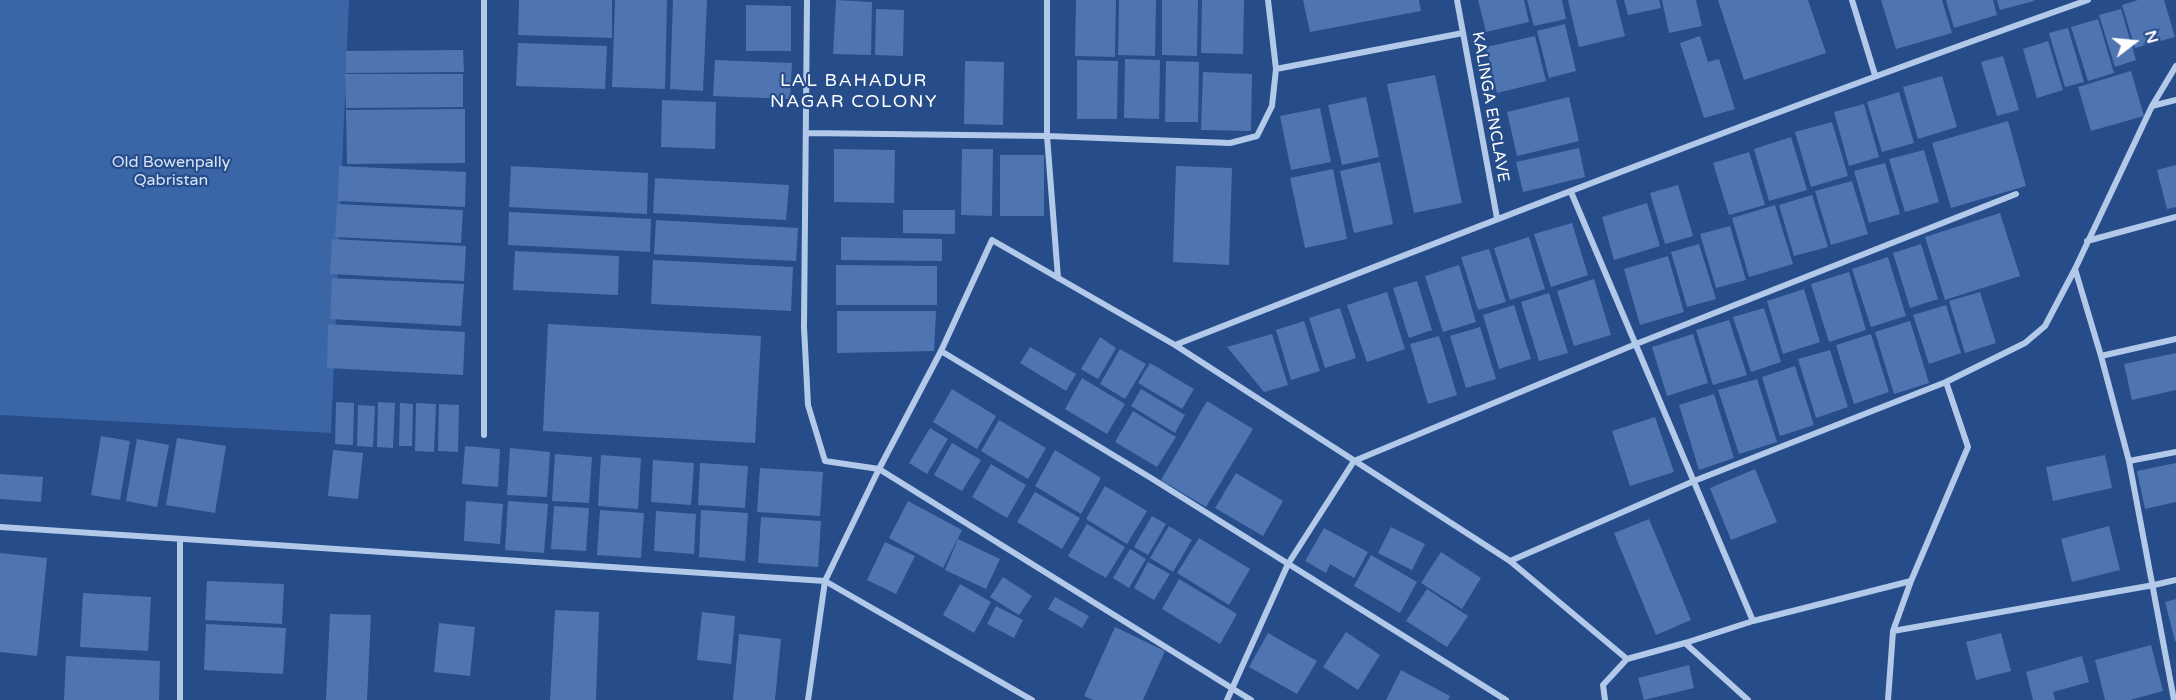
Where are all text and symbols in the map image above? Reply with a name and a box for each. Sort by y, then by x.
north arrow [2104,12,2164,72]
text: N [2140,28,2163,46]
street label: KALINGA ENCLAVE [1467,30,1513,184]
district label: LAL BAHADUR NAGAR COLONY [770,70,938,112]
park label: Old Bowenpally Qabristan [112,153,230,191]

